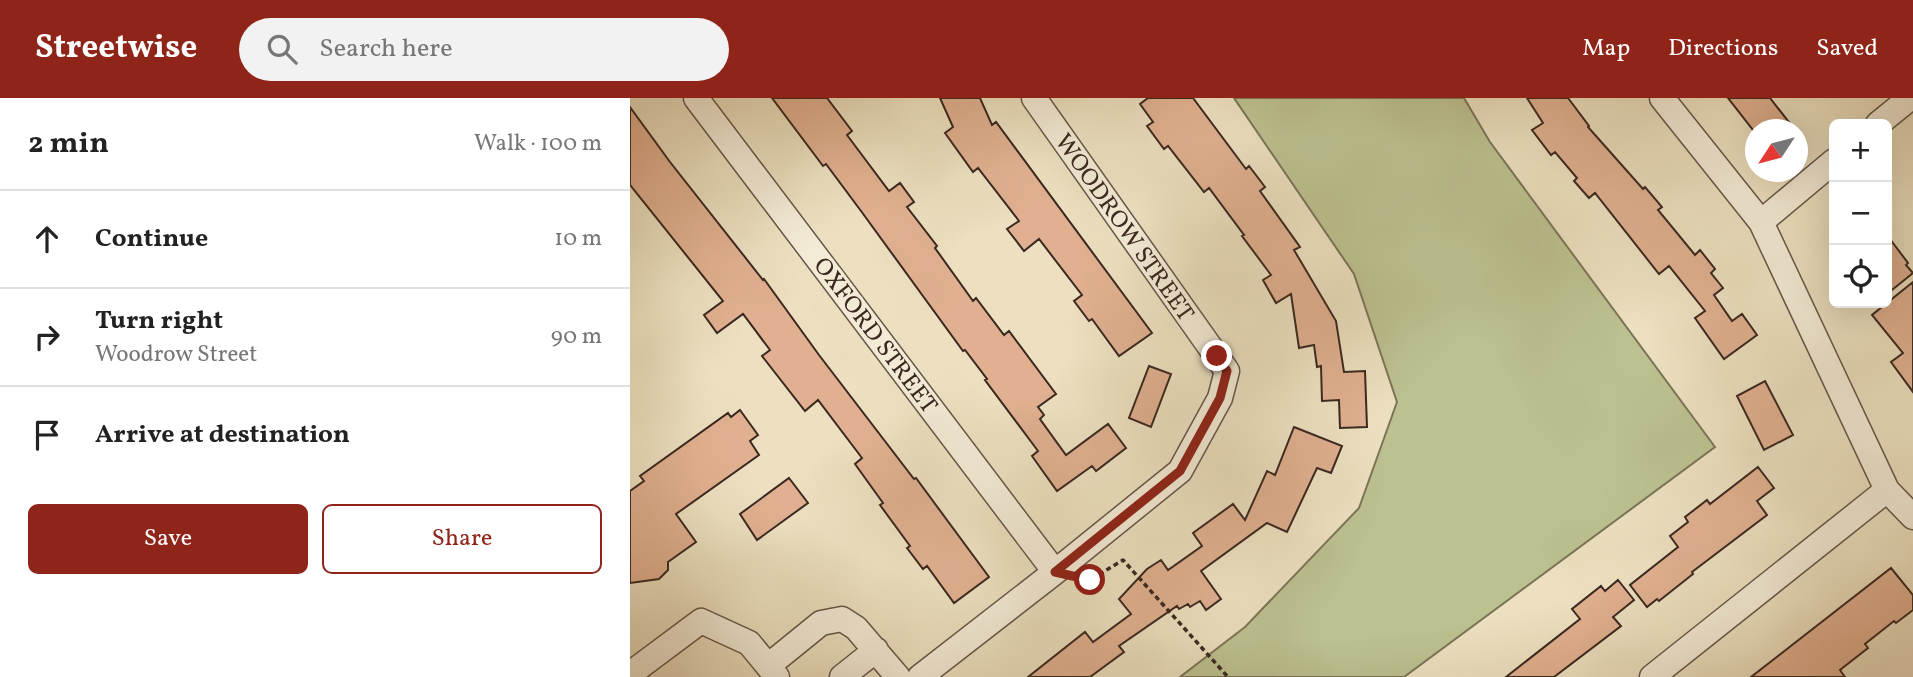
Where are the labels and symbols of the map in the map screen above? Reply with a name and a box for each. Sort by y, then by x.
north arrow [1745,119,1808,182]
street label: WOODROW STREET [1046,127,1201,329]
street label: OXFORD STREET [804,251,944,421]
route end [1201,340,1232,371]
route start [1074,564,1105,595]

